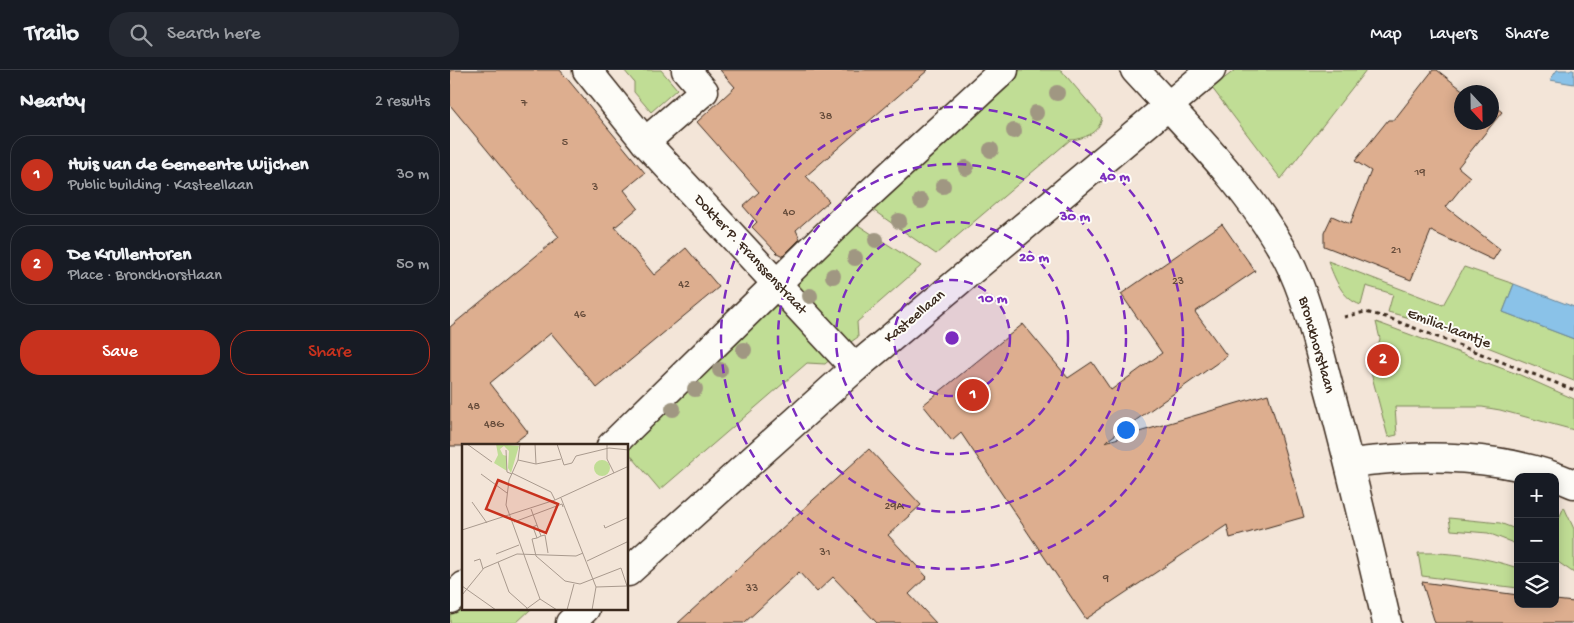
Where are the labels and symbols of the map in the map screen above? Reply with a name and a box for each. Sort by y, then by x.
north arrow [1454,85,1499,130]
house number: 7 [520,97,528,111]
house number: 38 [819,110,833,124]
house number: 5 [562,136,568,150]
house number: 19 [1414,166,1425,180]
text: 40 m [1099,168,1130,186]
house number: 3 [591,181,598,195]
street label: Dokter P. Franssenstraat [689,190,812,320]
house number: 40 [783,206,795,220]
text: 30 m [1059,208,1091,226]
house number: 21 [1391,244,1402,258]
text: 20 m [1019,249,1049,267]
house number: 23 [1172,275,1184,289]
house number: 42 [678,278,690,292]
street label: Kasteellaan [881,286,949,348]
text: 10 m [978,290,1008,308]
street label: Bronckhorstlaan [1293,294,1338,395]
street label: Emilia-laantje [1405,305,1494,353]
house number: 46 [574,308,587,322]
centre of rings [943,329,961,347]
pin: 2 [1367,341,1399,379]
pin: 1 [957,376,989,414]
house number: 48 [468,400,481,414]
your location [1113,417,1139,443]
house number: 48G [484,418,504,432]
inset map [462,444,629,610]
house number: 29A [885,500,904,514]
house number: 31 [818,546,831,560]
house number: 9 [1102,572,1109,586]
house number: 33 [745,582,758,596]

